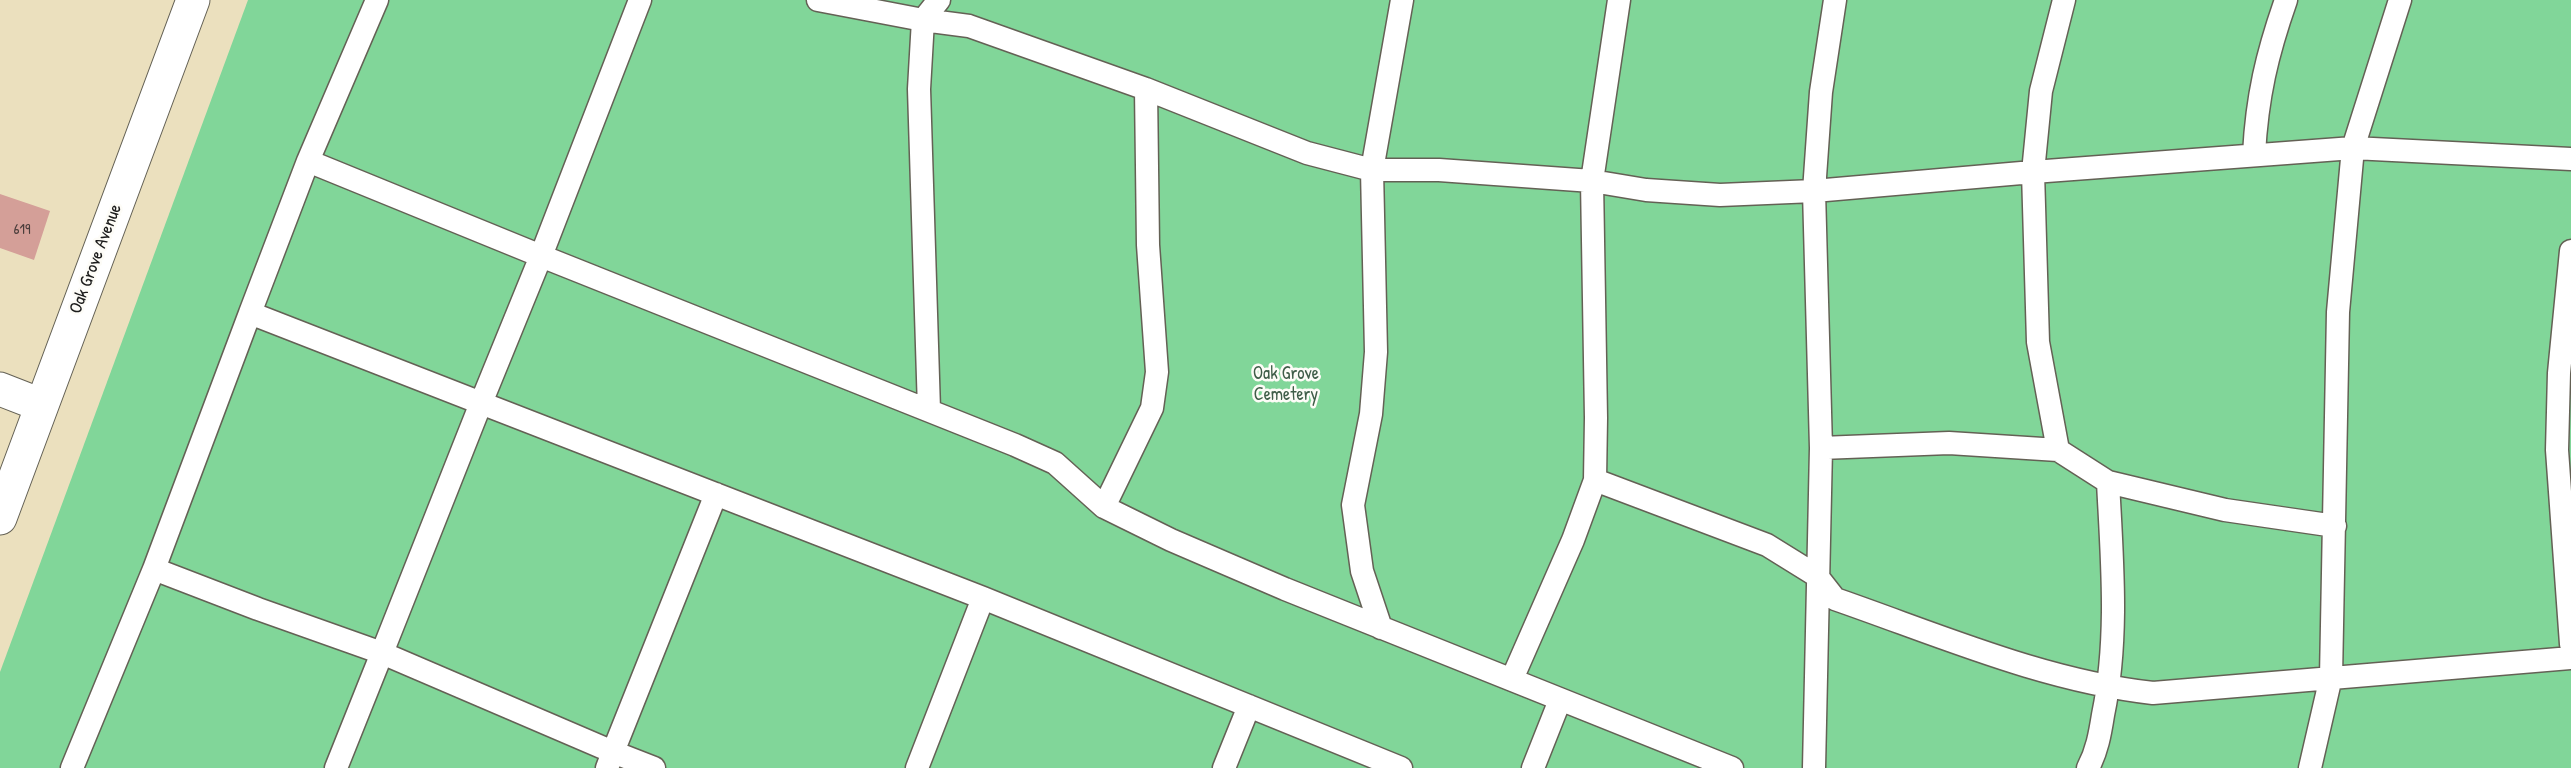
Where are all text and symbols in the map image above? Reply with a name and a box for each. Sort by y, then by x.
street label: Oak Grove Avenue [65,201,127,317]
house number: 619 [14,221,30,239]
park label: Oak Grove Cemetery [1253,363,1319,406]

